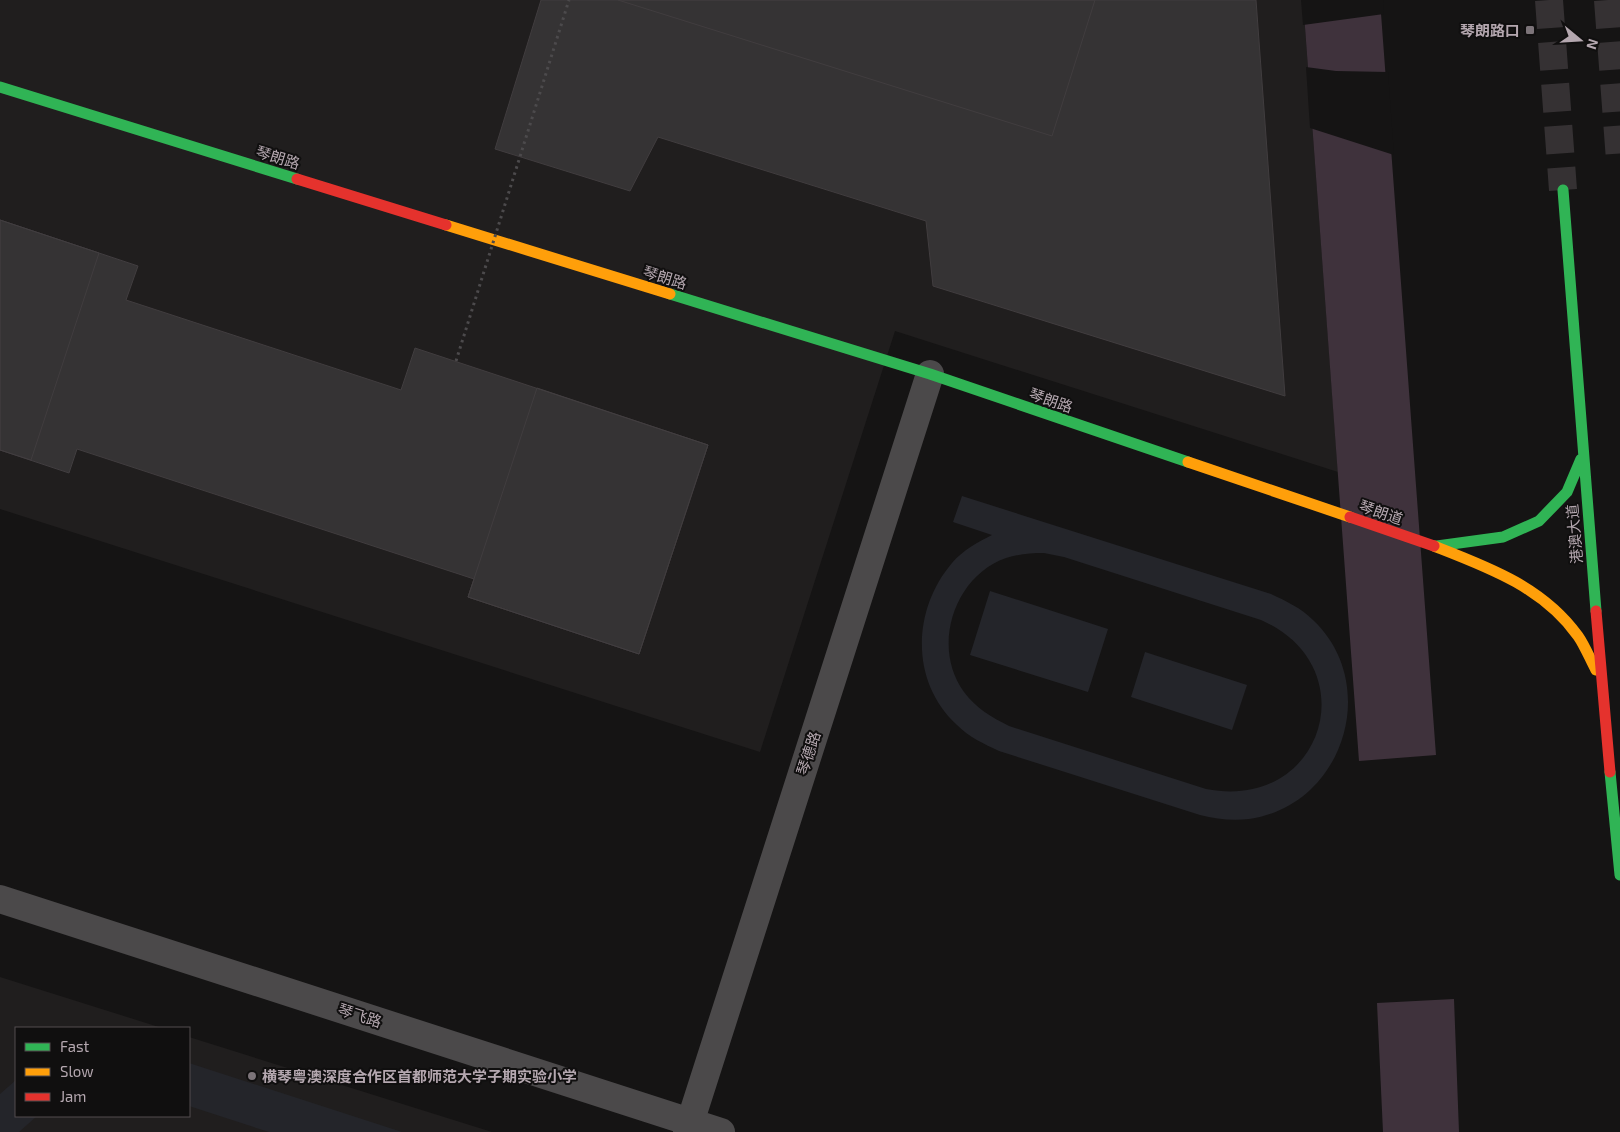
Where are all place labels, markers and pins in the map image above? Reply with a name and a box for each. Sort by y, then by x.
place label: 琴朗路口 [1460,21,1520,39]
marker: 琴朗路口 [1524,24,1536,36]
place label: 横琴粤澳深度合作区首都师范大学子期实验小学 [262,1067,577,1085]
marker: 横琴粤澳深度合作区首都师范大学子期实验小学 [246,1070,258,1082]

